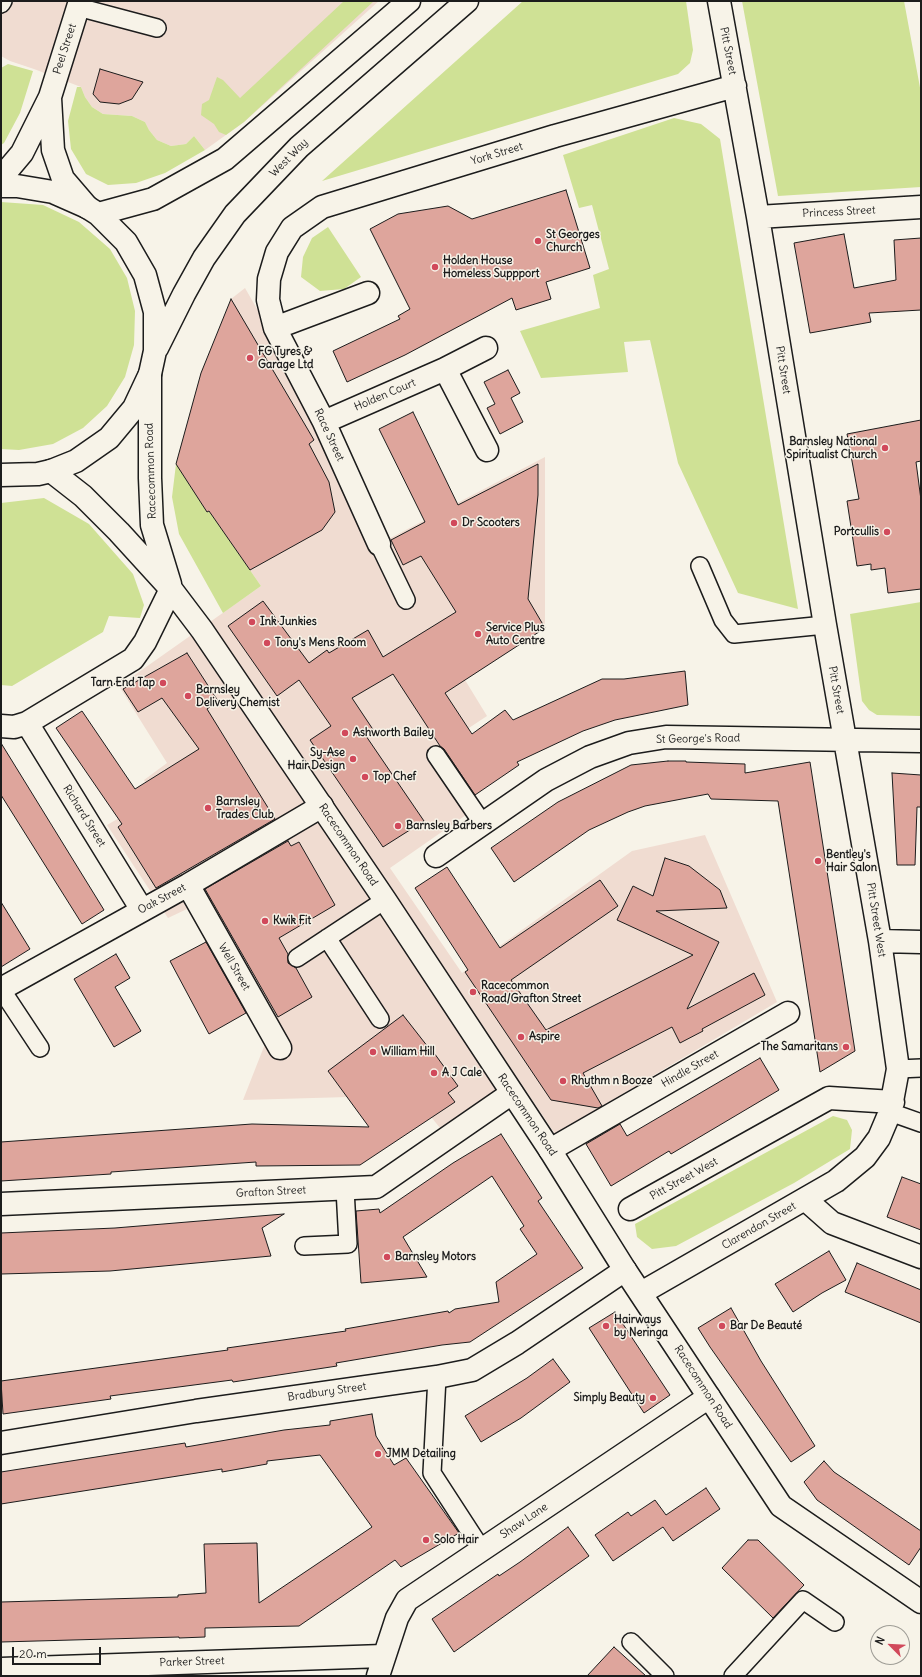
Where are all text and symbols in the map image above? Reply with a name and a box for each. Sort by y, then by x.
street label: Peel Street [51,22,79,76]
street label: Pitt Street [717,26,739,76]
street label: West Way [267,136,311,180]
street label: York Street [469,140,525,168]
street label: Princess Street [802,203,876,221]
place label: St Georges Church [546,228,600,254]
marker: St Georges Church [533,236,543,246]
place label: Holden House Homeless Suppport [443,254,539,280]
marker: Holden House Homeless Suppport [430,262,440,272]
place label: FG Tyres & Garage Ltd [258,345,313,371]
street label: Pitt Street [773,345,793,395]
marker: FG Tyres & Garage Ltd [245,353,255,363]
street label: Holden Court [352,376,418,414]
street label: Race Street [311,407,347,463]
street label: Racecommon Road [143,423,159,519]
place label: Barnsley National Spiritualist Church [786,435,877,461]
marker: Barnsley National Spiritualist Church [880,443,890,453]
place label: Dr Scooters [462,516,520,530]
marker: Dr Scooters [449,518,459,528]
place label: Portcullis [834,525,879,539]
marker: Portcullis [882,527,892,537]
place label: Ink Junkies [260,615,317,629]
marker: Ink Junkies [247,617,257,627]
place label: Service Plus Auto Centre [486,621,545,647]
marker: Service Plus Auto Centre [473,629,483,639]
place label: Tony's Mens Room [275,636,366,650]
marker: Tony's Mens Room [262,638,272,648]
street label: Pitt Street [825,665,847,715]
place label: Tarn End Tap [91,676,155,690]
marker: Tarn End Tap [158,678,168,688]
place label: Barnsley Delivery Chemist [196,683,280,709]
marker: Barnsley Delivery Chemist [183,691,193,701]
place label: Ashworth Bailey [353,726,434,740]
marker: Ashworth Bailey [340,728,350,738]
street label: St George's Road [656,732,740,746]
place label: Sy-Ase Hair Design [288,746,345,772]
marker: Sy-Ase Hair Design [348,754,358,764]
place label: Top Chef [373,770,416,784]
marker: Top Chef [360,772,370,782]
street label: Richard Street [60,783,108,849]
place label: Barnsley Trades Club [216,795,274,821]
street label: Racecommon Road [316,801,380,889]
marker: Barnsley Trades Club [203,803,213,813]
place label: Barnsley Barbers [406,819,492,833]
marker: Barnsley Barbers [393,821,403,831]
place label: Bentley's Hair Salon [826,848,877,874]
marker: Bentley's Hair Salon [813,856,823,866]
street label: Oak Street [136,881,188,917]
street label: Pitt Street West [864,882,888,958]
place label: Kwik Fit [273,914,311,928]
marker: Kwik Fit [260,916,270,926]
street label: Well Street [215,941,253,993]
place label: Racecommon Road/Grafton Street [481,979,581,1005]
marker: Racecommon Road/Grafton Street [468,987,478,997]
place label: Aspire [529,1030,560,1044]
marker: Aspire [516,1032,526,1042]
place label: The Samaritans [761,1040,838,1054]
marker: The Samaritans [841,1042,851,1052]
place label: William Hill [381,1045,435,1059]
marker: William Hill [368,1047,378,1057]
street label: Hindle Street [659,1047,721,1091]
place label: A J Cale [442,1066,482,1080]
marker: A J Cale [429,1068,439,1078]
street label: Racecommon Road [495,1071,559,1159]
place label: Rhythm n Booze [571,1074,652,1088]
marker: Rhythm n Booze [558,1076,568,1086]
street label: Pitt Street West [648,1155,720,1203]
street label: Grafton Street [235,1184,307,1200]
street label: Clarendon Street [720,1199,798,1253]
place label: Barnsley Motors [395,1250,476,1264]
marker: Barnsley Motors [382,1252,392,1262]
place label: Hairways by Neringa [614,1313,668,1339]
place label: Bar De Beauté [730,1319,802,1333]
marker: Hairways by Neringa [601,1321,611,1331]
marker: Bar De Beauté [717,1321,727,1331]
street label: Racecommon Road [671,1343,735,1431]
street label: Bradbury Street [287,1380,367,1404]
place label: Simply Beauty [573,1391,645,1405]
marker: Simply Beauty [648,1393,658,1403]
place label: JMM Detailing [386,1447,456,1461]
marker: JMM Detailing [373,1449,383,1459]
street label: Shaw Lane [498,1500,550,1542]
place label: Solo Hair [434,1533,479,1547]
marker: Solo Hair [421,1535,431,1545]
north arrow [870,1625,910,1665]
text: N [872,1634,888,1647]
scale bar [14,1639,103,1665]
text: 20 m [19,1646,47,1661]
street label: Parker Street [159,1654,225,1670]

